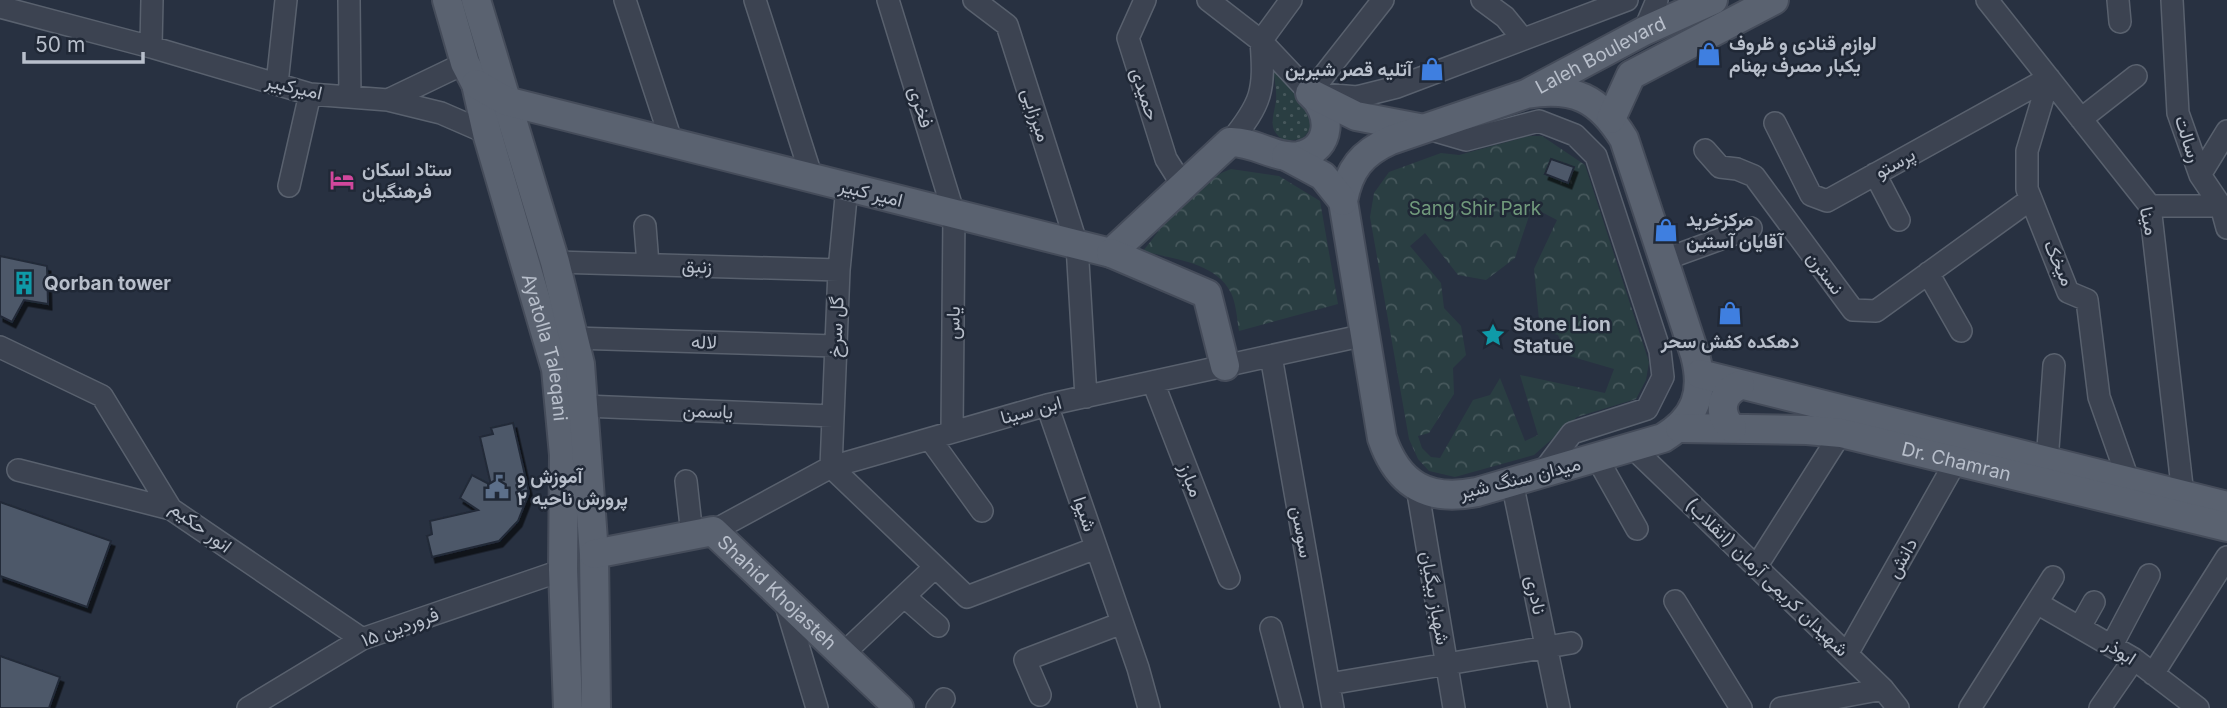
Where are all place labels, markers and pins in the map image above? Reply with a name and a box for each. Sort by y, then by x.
place label: لوازم قنادی و ظروف یکبار مصرف بهنام [1729,32,1877,78]
shop icon: لوازم قنادی و ظروف یکبار مصرف بهنام [1695,40,1723,68]
shop icon: آتلیه قصر شیرین [1418,55,1446,83]
place label: آتلیه قصر شیرین [1285,58,1413,82]
place label: ستاد اسکان فرهنگیان [362,158,452,204]
hotel icon: ستاد اسکان فرهنگیان [328,166,356,194]
place label: مرکزخرید آقایان آستین [1686,208,1784,253]
shop icon: مرکزخرید آقایان آستین [1652,216,1680,244]
building icon: Qorban tower [10,269,38,297]
place label: Qorban tower [44,272,171,295]
shop icon: دهکده کفش سحر [1716,299,1744,327]
place label: Stone Lion Statue [1513,313,1611,358]
place icon: Stone Lion Statue [1479,321,1507,349]
place label: دهکده کفش سحر [1660,330,1799,354]
place label: آموزش و پرورش ناحیه ۲ [517,465,628,512]
public building icon: آموزش و پرورش ناحیه ۲ [483,473,511,501]

